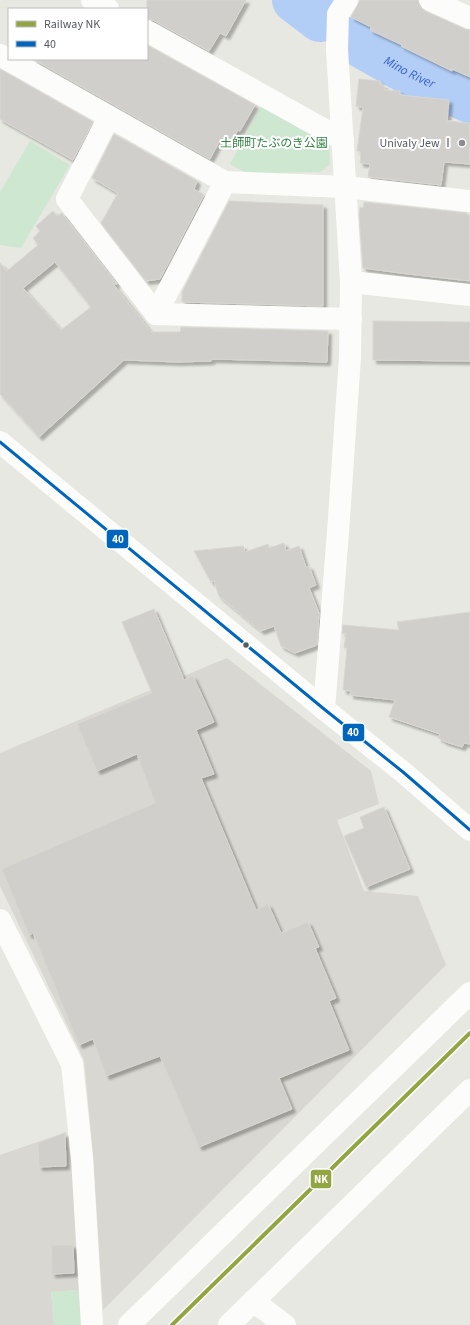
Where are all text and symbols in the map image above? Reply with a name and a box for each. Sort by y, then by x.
legend [8,8,148,60]
text: Railway NK [44,16,100,33]
text: 40 [44,36,56,53]
water label: Mino River [381,52,438,93]
park label: 土師町たぶのき公園 [220,135,328,152]
place label: Univaly Jew Ⅰ [379,135,454,152]
marker: Univaly Jew Ⅰ [457,138,467,148]
line badge: 40 [106,529,129,549]
text: 40 [112,532,124,547]
unlabelled marker [241,640,251,650]
line badge: 40 [342,723,365,742]
text: 40 [347,725,359,740]
line badge: NK [310,1169,332,1189]
text: NK [314,1172,328,1187]

